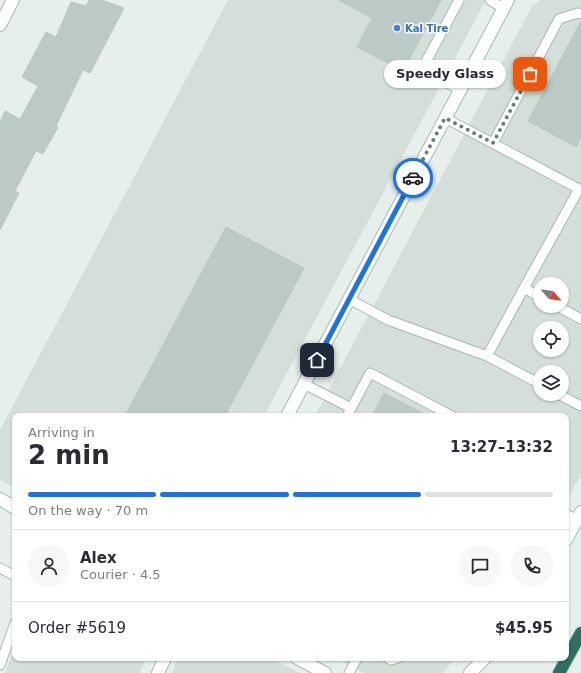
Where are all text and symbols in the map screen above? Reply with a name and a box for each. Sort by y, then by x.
marker: Kal Tire [392,23,402,33]
place label: Kal Tire [405,23,449,34]
pin [513,57,547,91]
callout: Speedy Glass [384,60,506,88]
icon: bag [519,63,541,85]
text: Speedy Glass [396,66,494,81]
courier [393,158,433,198]
icon: car [402,167,424,189]
north arrow [533,277,569,313]
map controls [533,277,569,401]
button: locate [533,321,569,357]
pin [300,343,334,377]
icon: home [306,349,328,371]
button: layers [533,365,569,401]
text: Arriving in [28,425,95,440]
text: 13:27–13:32 [450,438,553,456]
text: 2 min [28,440,110,470]
text: On the way · 70 m [28,503,148,518]
button: person [28,545,70,587]
button: chat [459,545,501,587]
button: phone [511,545,553,587]
text: Alex [80,549,117,567]
text: Courier · 4.5 [80,567,161,582]
text: Order #5619 [28,619,126,637]
text: $45.95 [495,619,553,637]

